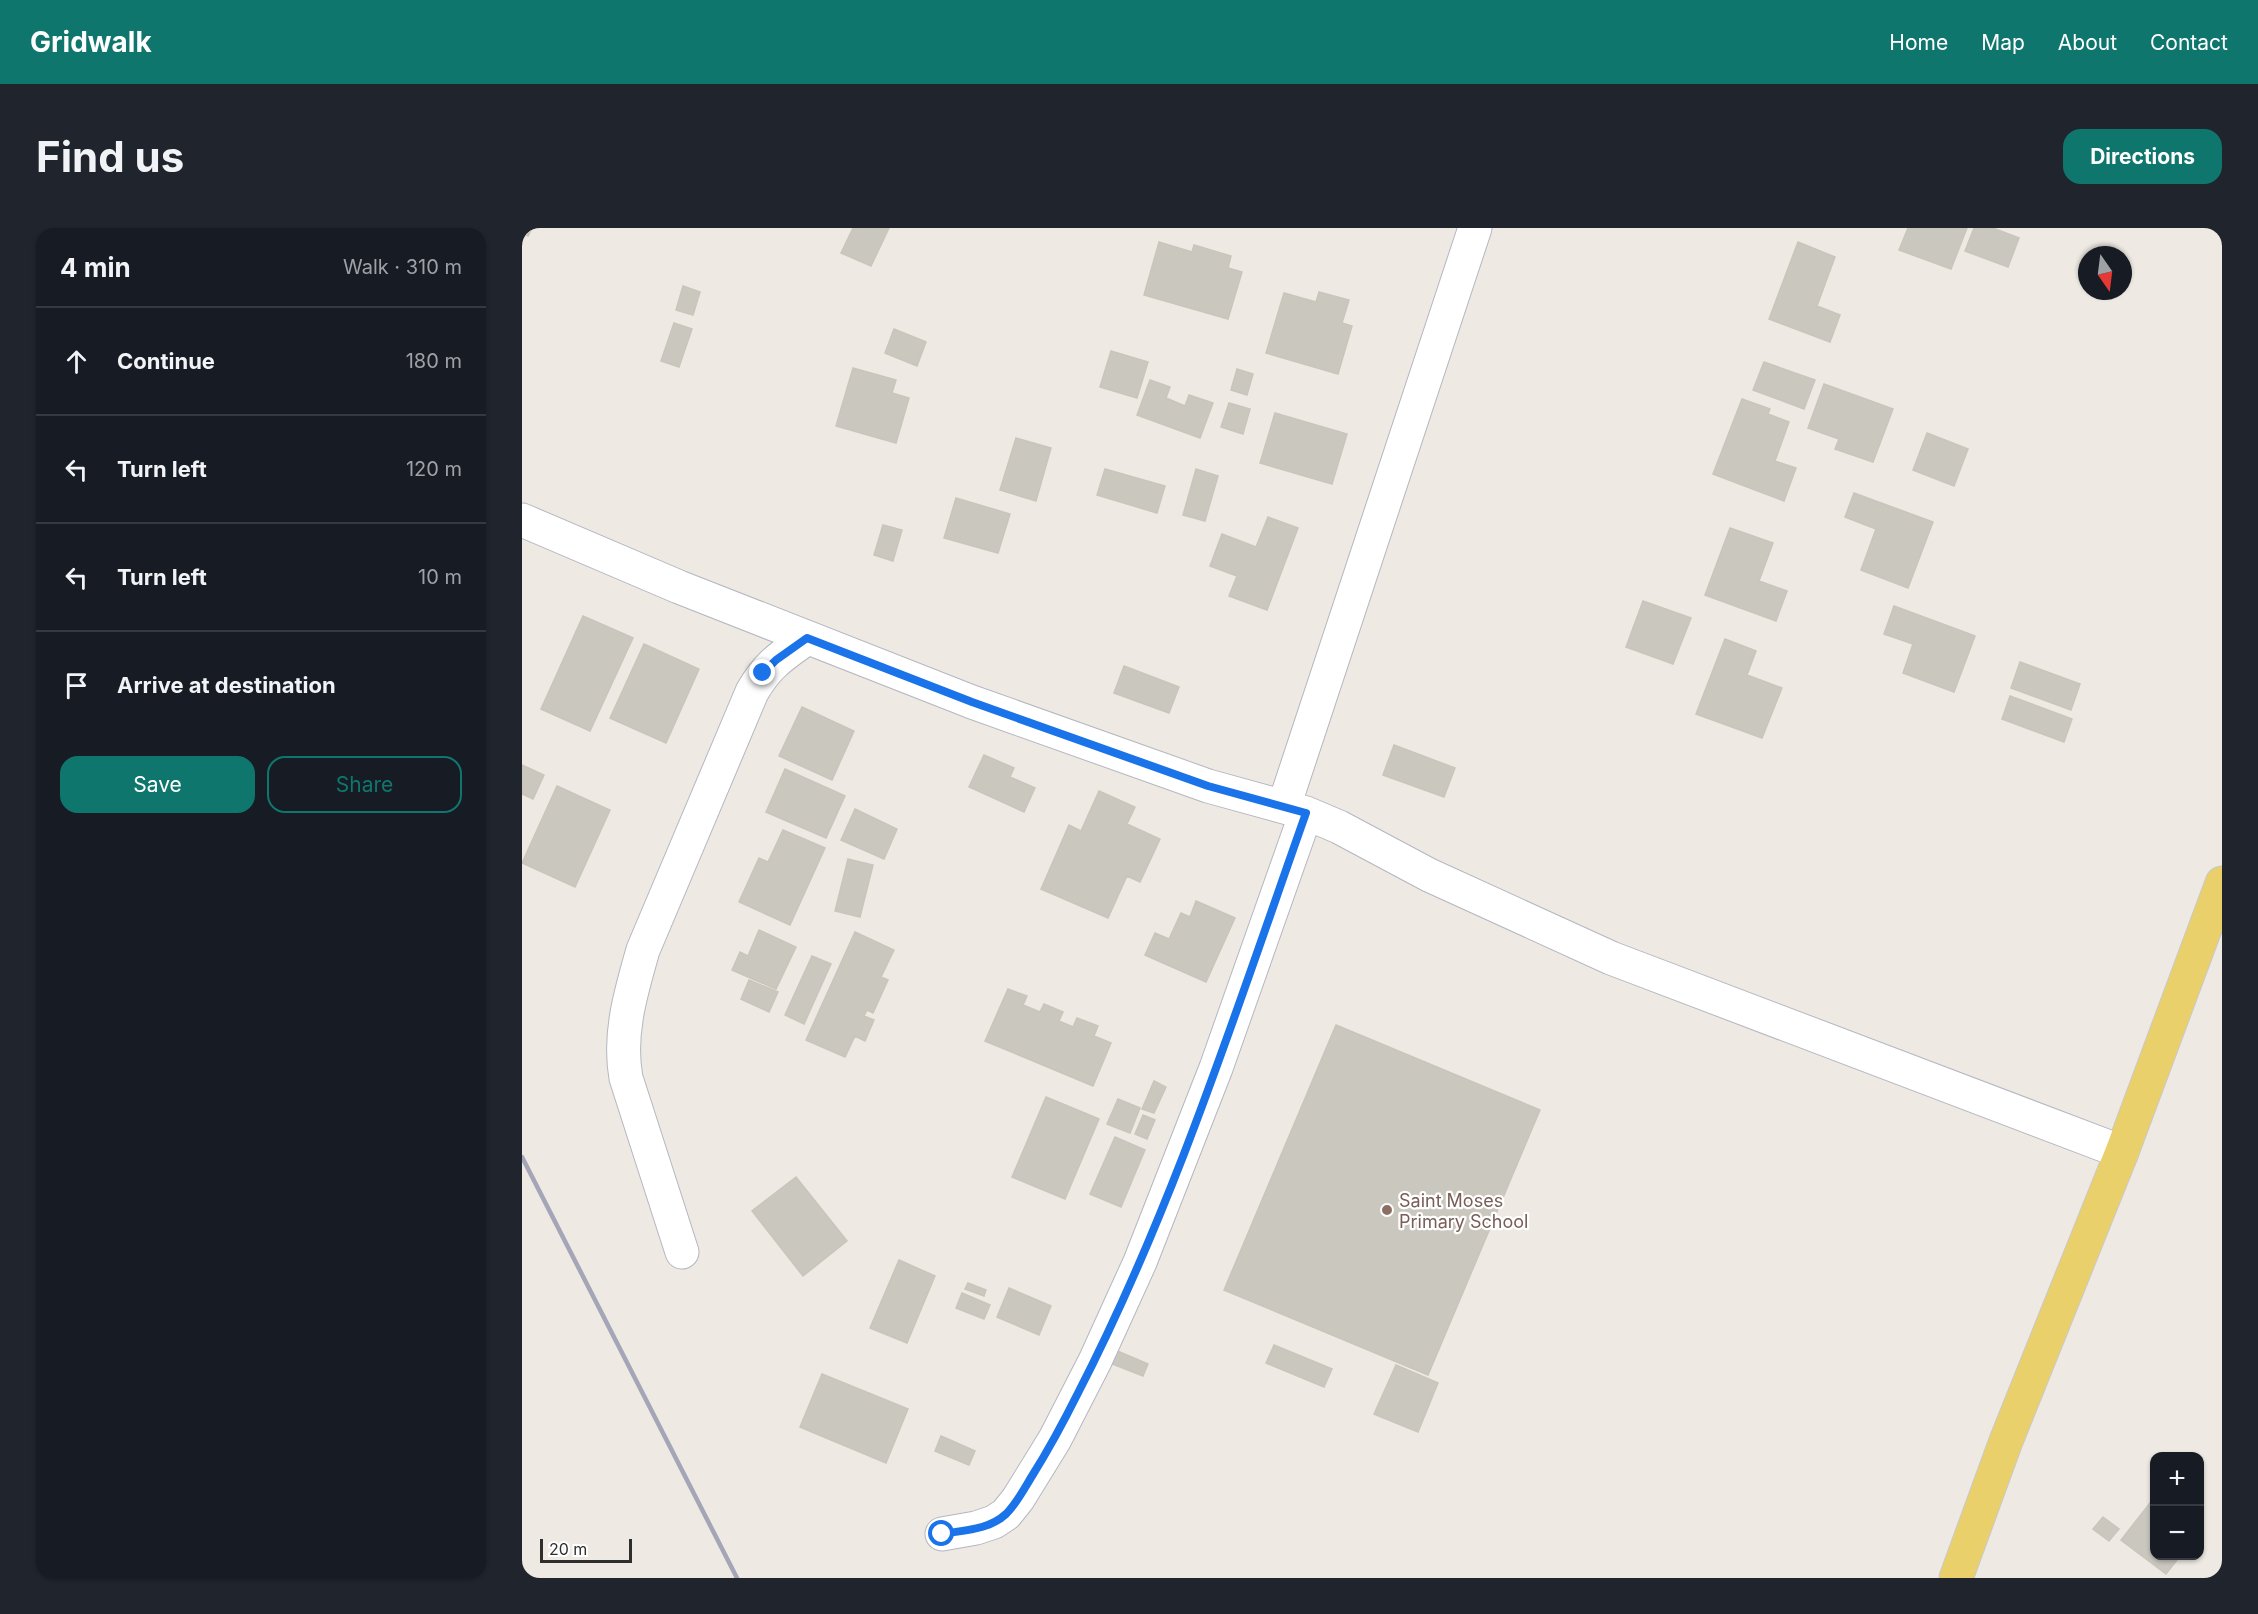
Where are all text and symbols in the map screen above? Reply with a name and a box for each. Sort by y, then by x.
text: Gridwalk [30,25,152,59]
text: Home [1889,30,1948,55]
text: Map [1981,30,2025,55]
text: About [2058,30,2117,55]
text: Contact [2150,30,2228,55]
button: Directions [2063,129,2222,184]
text: Find us [36,131,184,182]
north arrow [2078,246,2132,300]
text: 4 min [60,252,131,283]
text: Walk · 310 m [343,255,462,279]
icon: ahead [60,345,93,378]
text: Continue [117,348,215,374]
text: 180 m [406,349,462,373]
icon: left [60,453,93,486]
text: Turn left [117,456,207,482]
text: 120 m [406,457,462,481]
icon: left [60,561,93,594]
text: Turn left [117,564,207,590]
text: 10 m [418,565,462,589]
route end [749,659,775,685]
icon: arrive [60,669,93,702]
text: Arrive at destination [117,672,336,698]
button: Save [60,756,255,813]
button: Share [267,756,462,813]
place label: Saint Moses Primary School [1399,1190,1528,1232]
marker: Saint Moses Primary School [1380,1203,1394,1217]
map controls [2150,1452,2204,1560]
button: + [2150,1452,2204,1506]
button: − [2150,1506,2204,1560]
route start [928,1520,954,1546]
scale bar [540,1536,632,1564]
text: 20 m [549,1539,587,1559]

